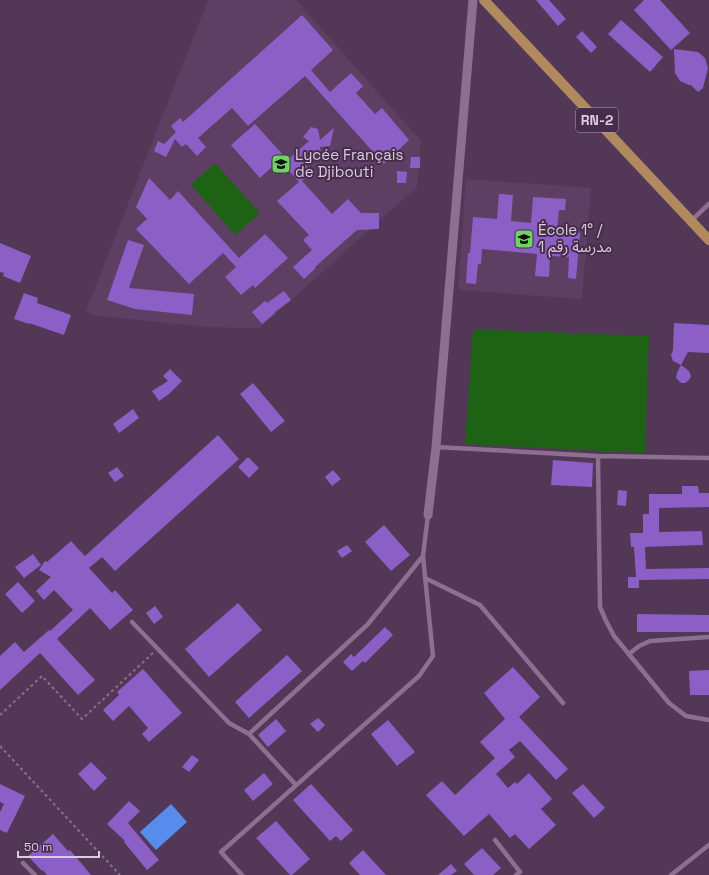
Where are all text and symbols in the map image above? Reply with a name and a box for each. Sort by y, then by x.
road number: RN-2 [576,108,618,132]
place label: Lycée Français de Djibouti [295,145,403,181]
school or university icon: Lycée Français de Djibouti [270,153,292,175]
place label: École 1° / مدرسة رقم 1 [538,220,612,258]
school or university icon: École 1° / مدرسة رقم 1 [513,228,535,250]
scale bar [18,833,99,859]
text: 50 m [24,839,52,855]

